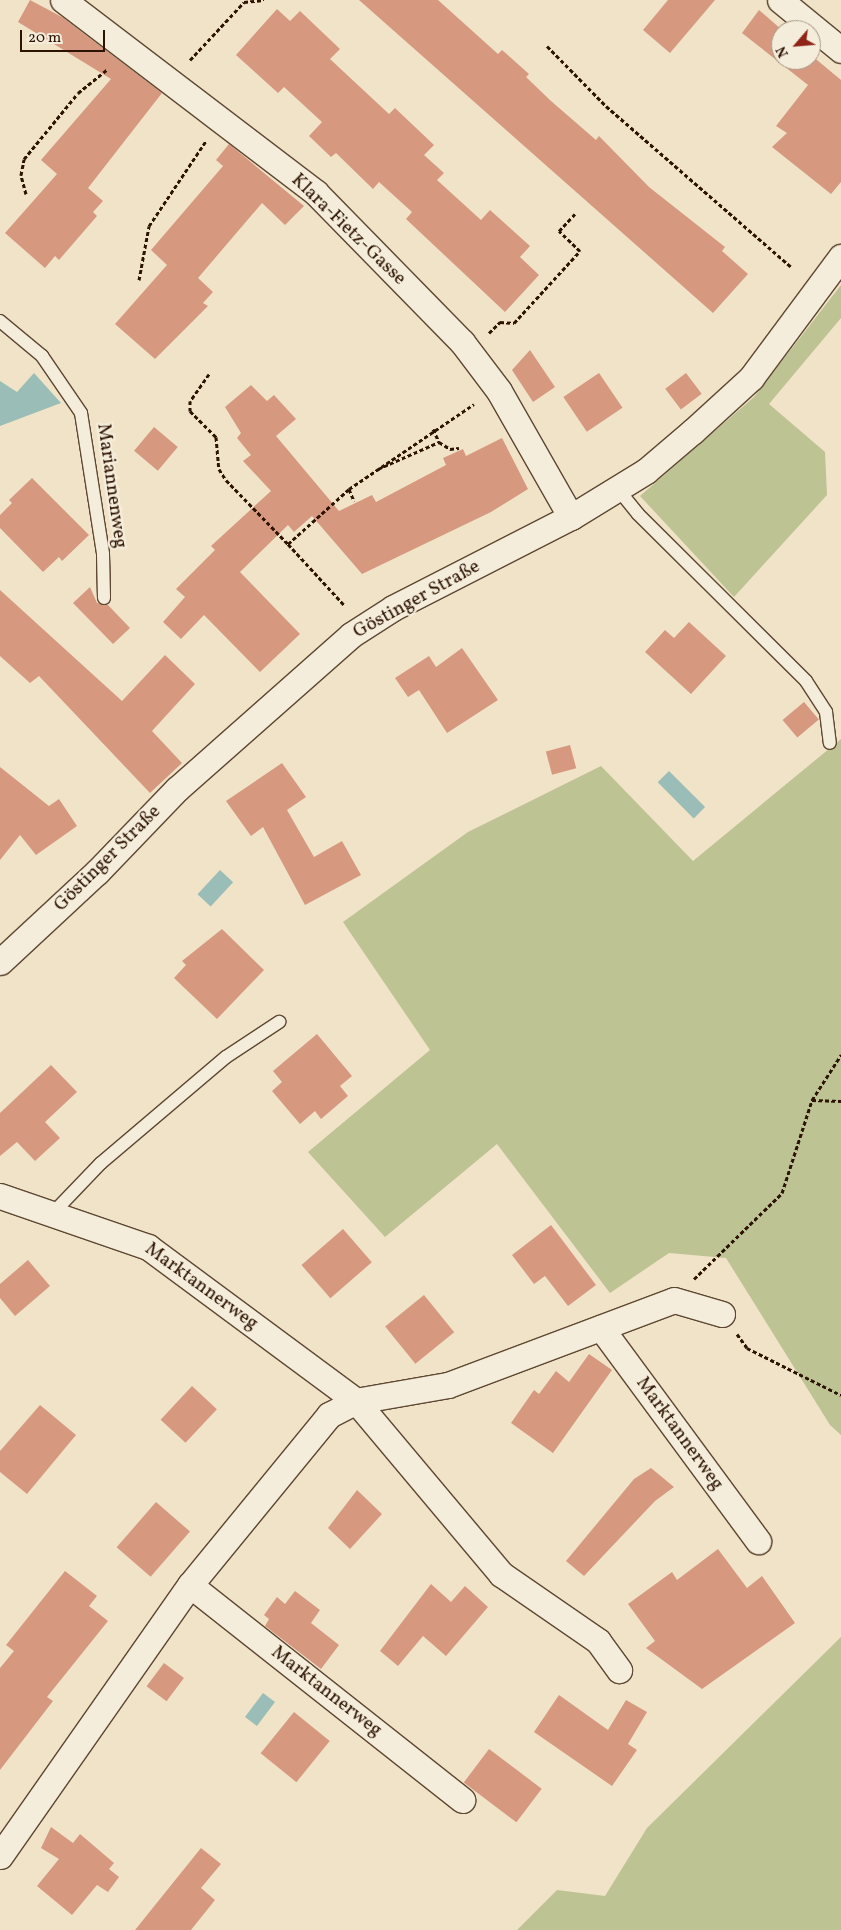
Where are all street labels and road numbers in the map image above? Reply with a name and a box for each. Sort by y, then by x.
street label: Klara-Fietz-Gasse [286,169,410,291]
street label: Mariannenweg [91,422,131,550]
street label: Göstinger Straße [350,556,484,644]
street label: Göstinger Straße [50,801,166,917]
street label: Marktannerweg [140,1238,262,1336]
street label: Marktannerweg [630,1373,728,1495]
street label: Marktannerweg [266,1642,386,1742]

